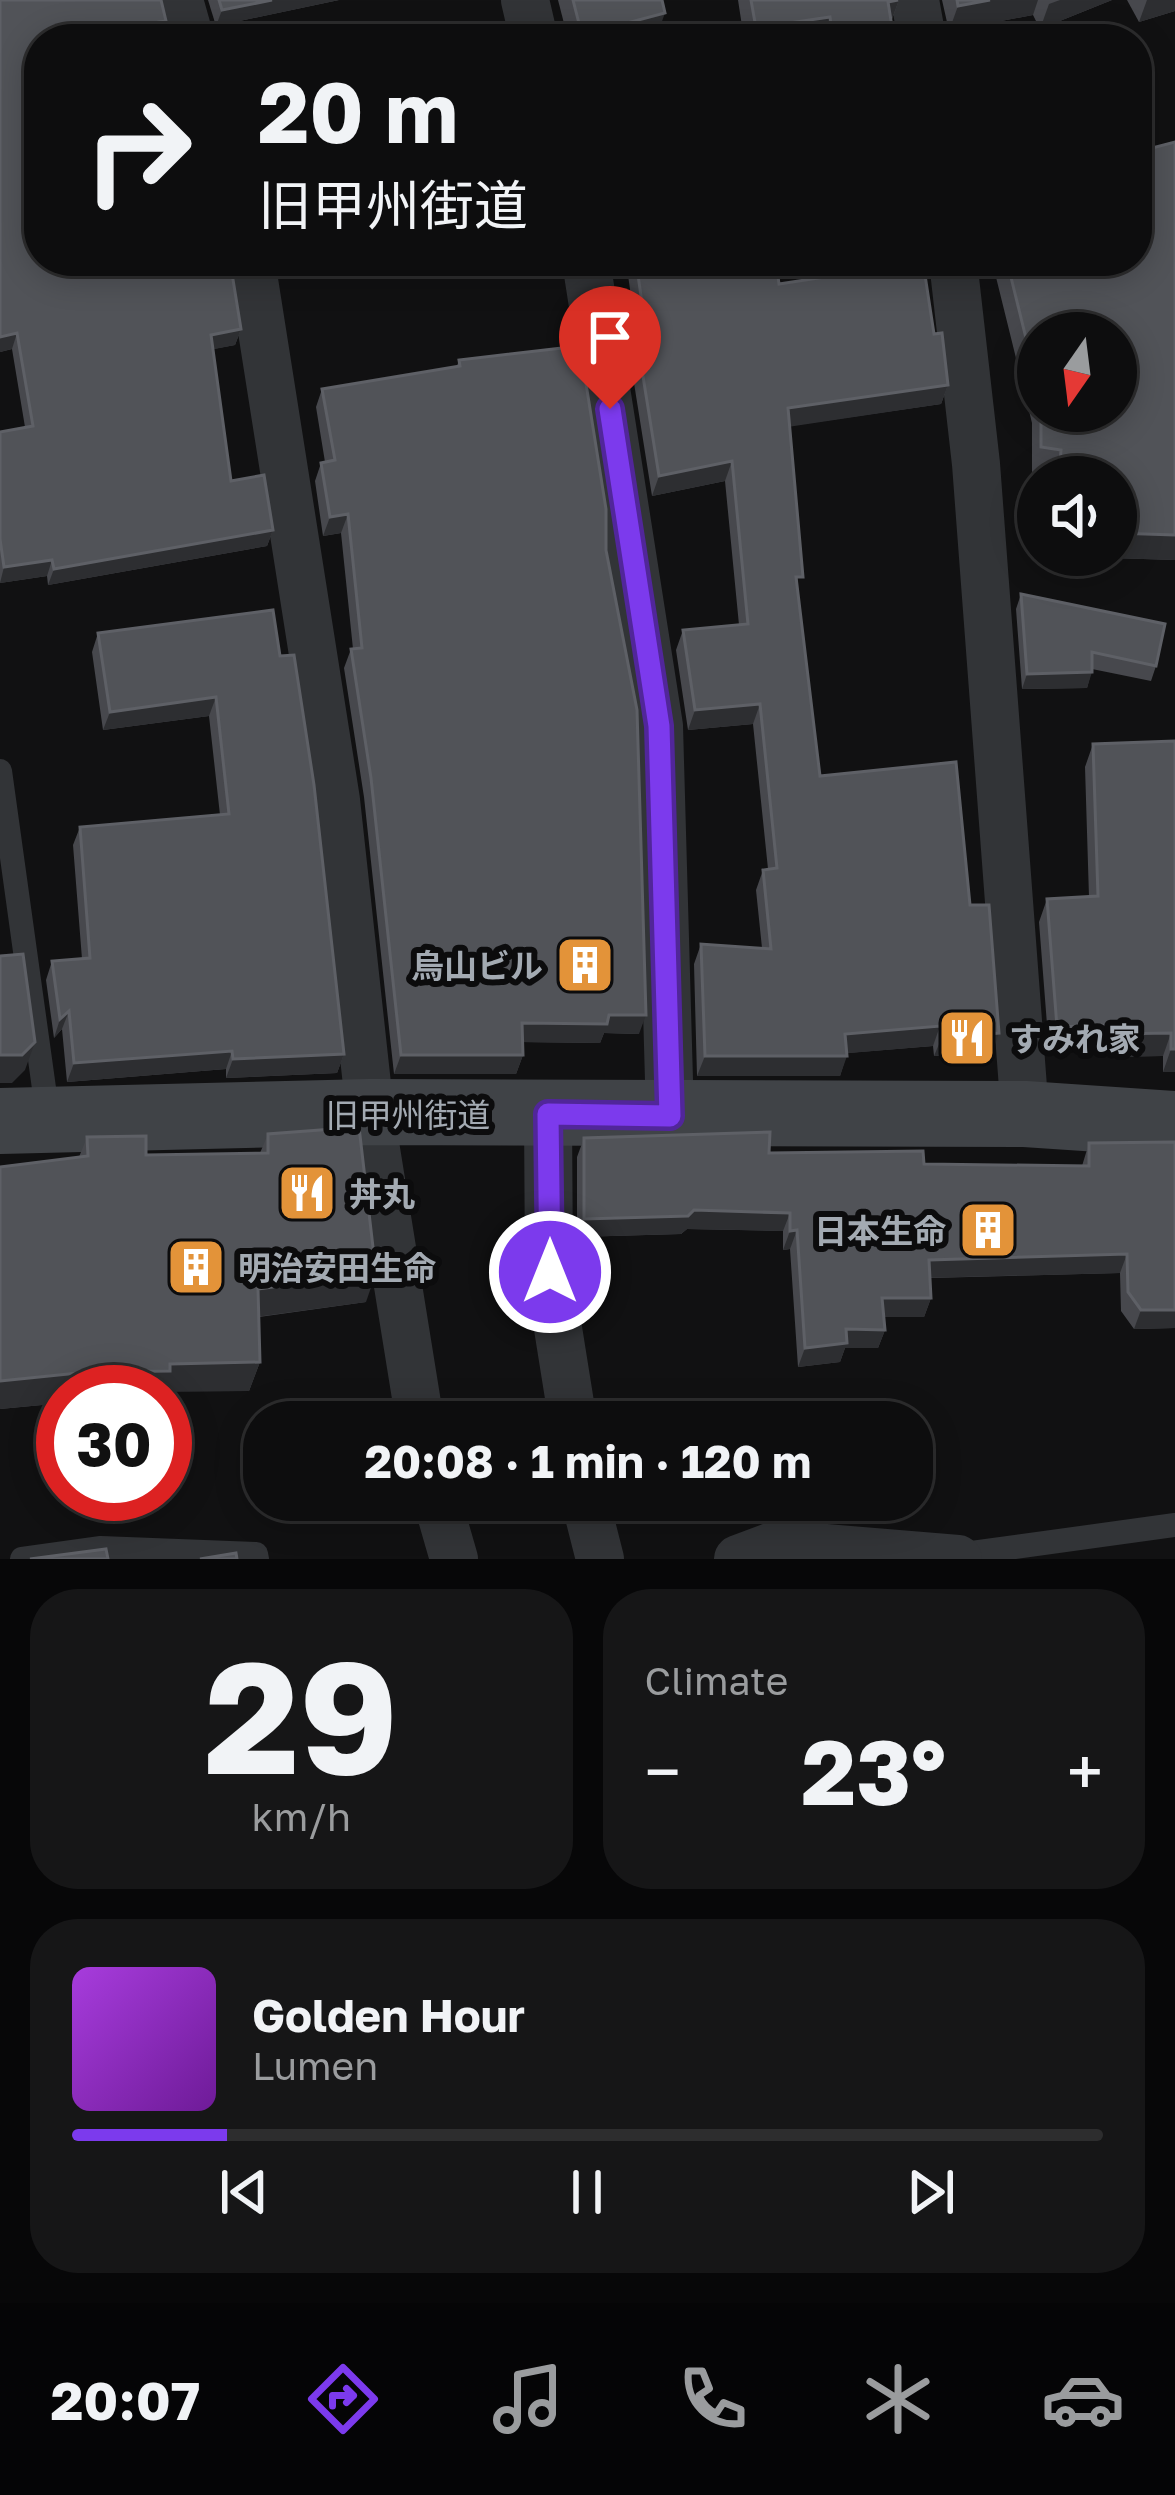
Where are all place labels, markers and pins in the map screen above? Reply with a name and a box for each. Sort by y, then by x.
pin [559,286,661,409]
building icon: 烏山ビル [554,934,616,996]
place label: 烏山ビル [411,946,543,985]
restaurant icon: すみれ家 [936,1007,998,1069]
place label: すみれ家 [1009,1019,1141,1058]
restaurant icon: 丼丸 [276,1162,338,1224]
place label: 丼丸 [349,1174,415,1213]
building icon: 日本生命 [957,1199,1019,1261]
place label: 日本生命 [814,1211,946,1250]
building icon: 明治安田生命 [165,1236,227,1298]
place label: 明治安田生命 [238,1248,436,1287]

